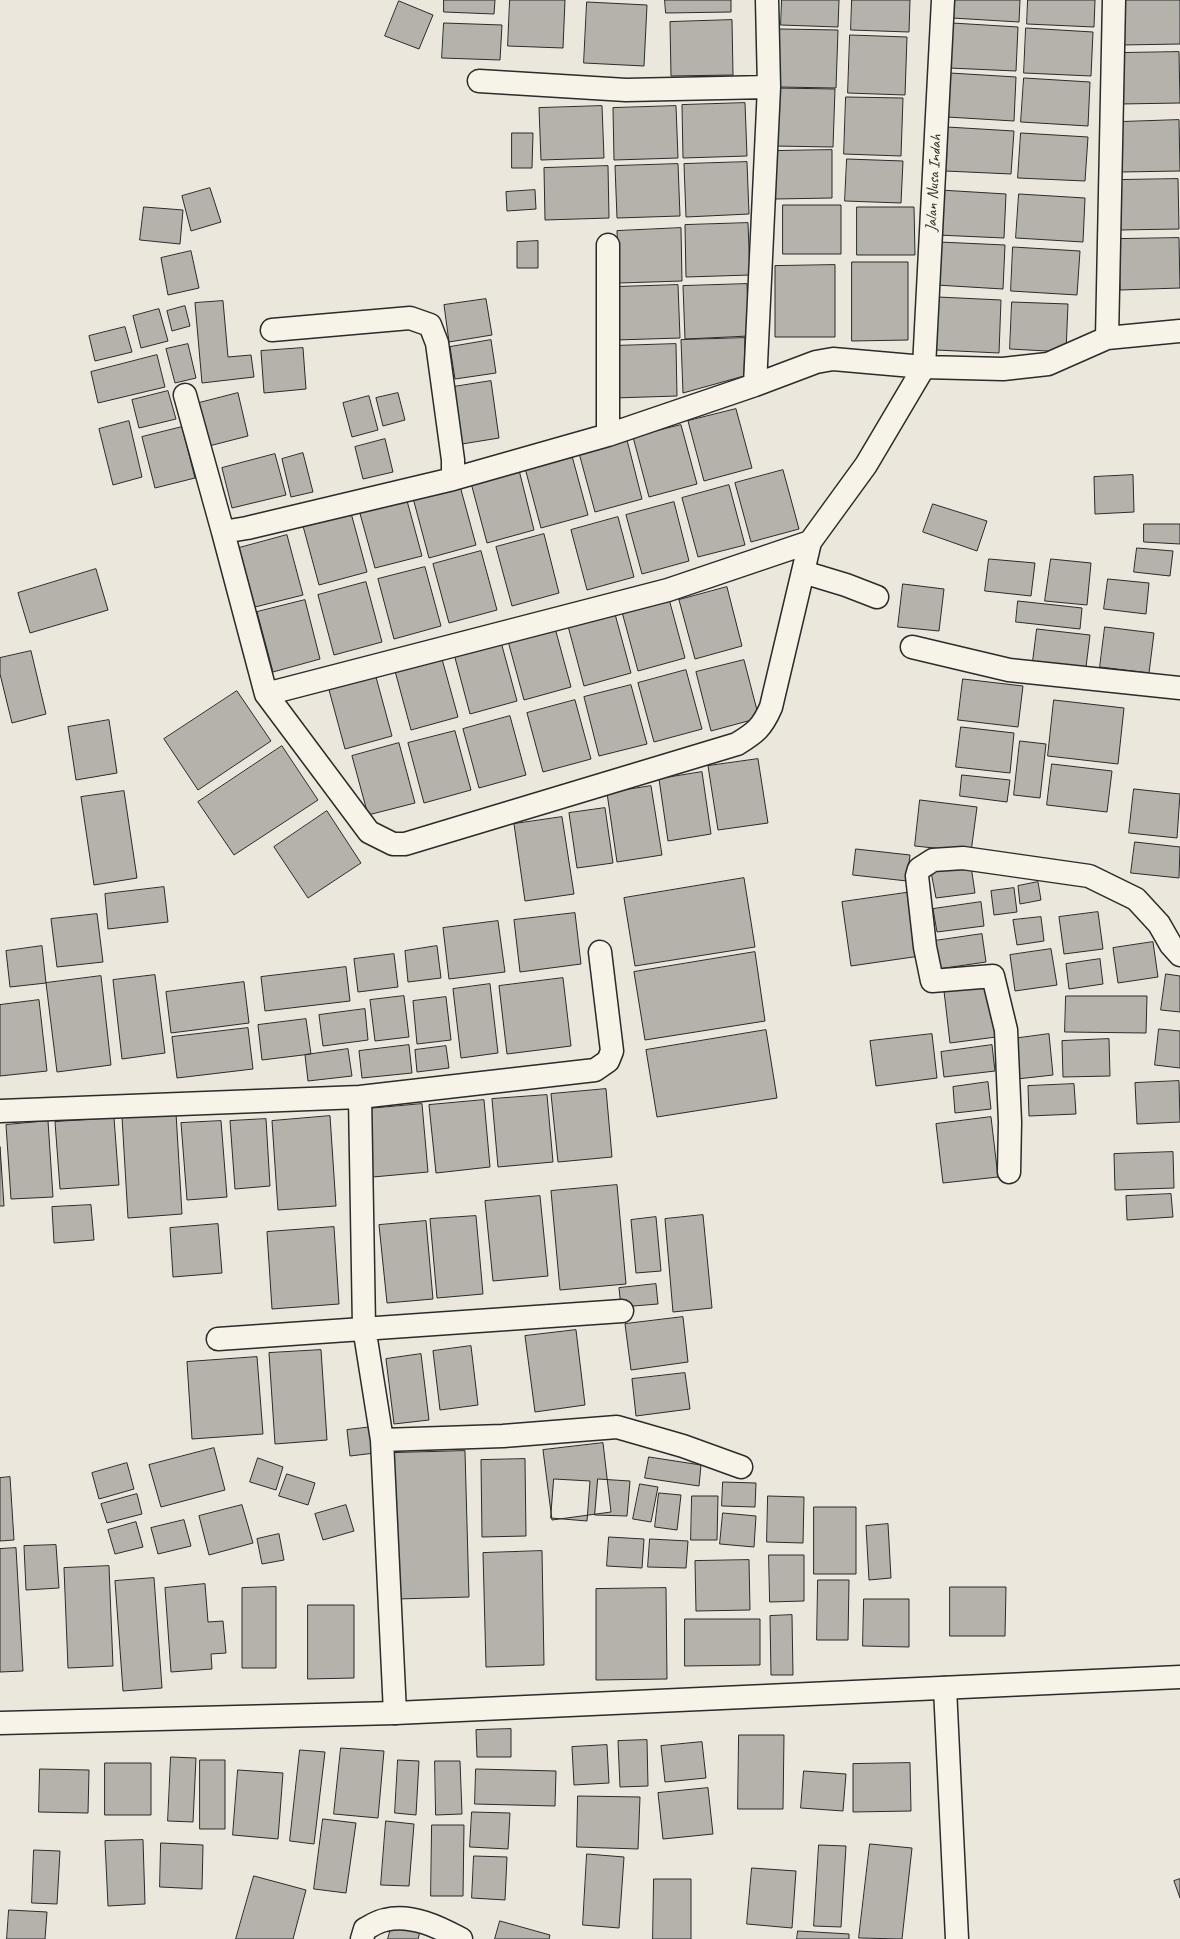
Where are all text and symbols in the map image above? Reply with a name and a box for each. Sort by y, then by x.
street label: Jalan Nusa Indah [922,134,946,232]

